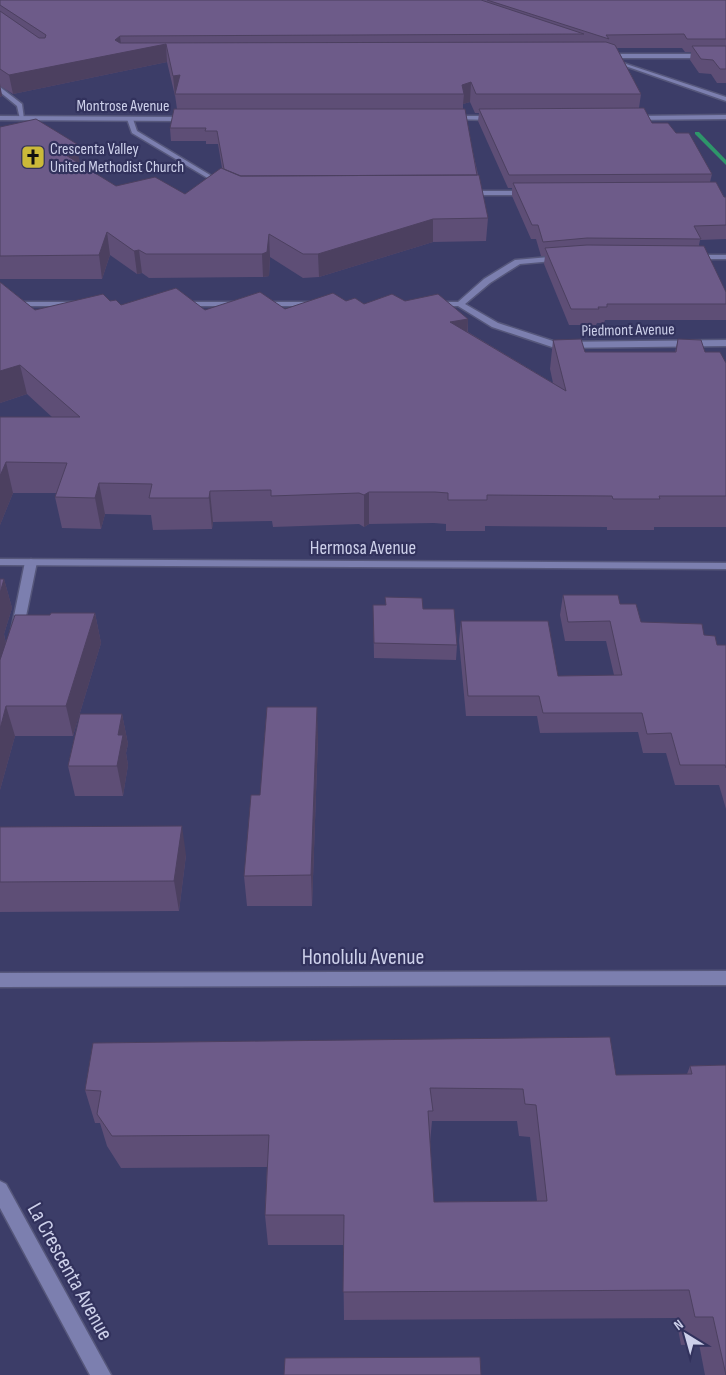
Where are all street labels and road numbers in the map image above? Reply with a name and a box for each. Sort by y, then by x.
street label: Montrose Avenue [77,97,169,116]
street label: Piedmont Avenue [581,320,675,341]
street label: Hermosa Avenue [310,537,416,560]
street label: Honolulu Avenue [302,944,424,971]
street label: La Crescenta Avenue [21,1198,119,1345]

